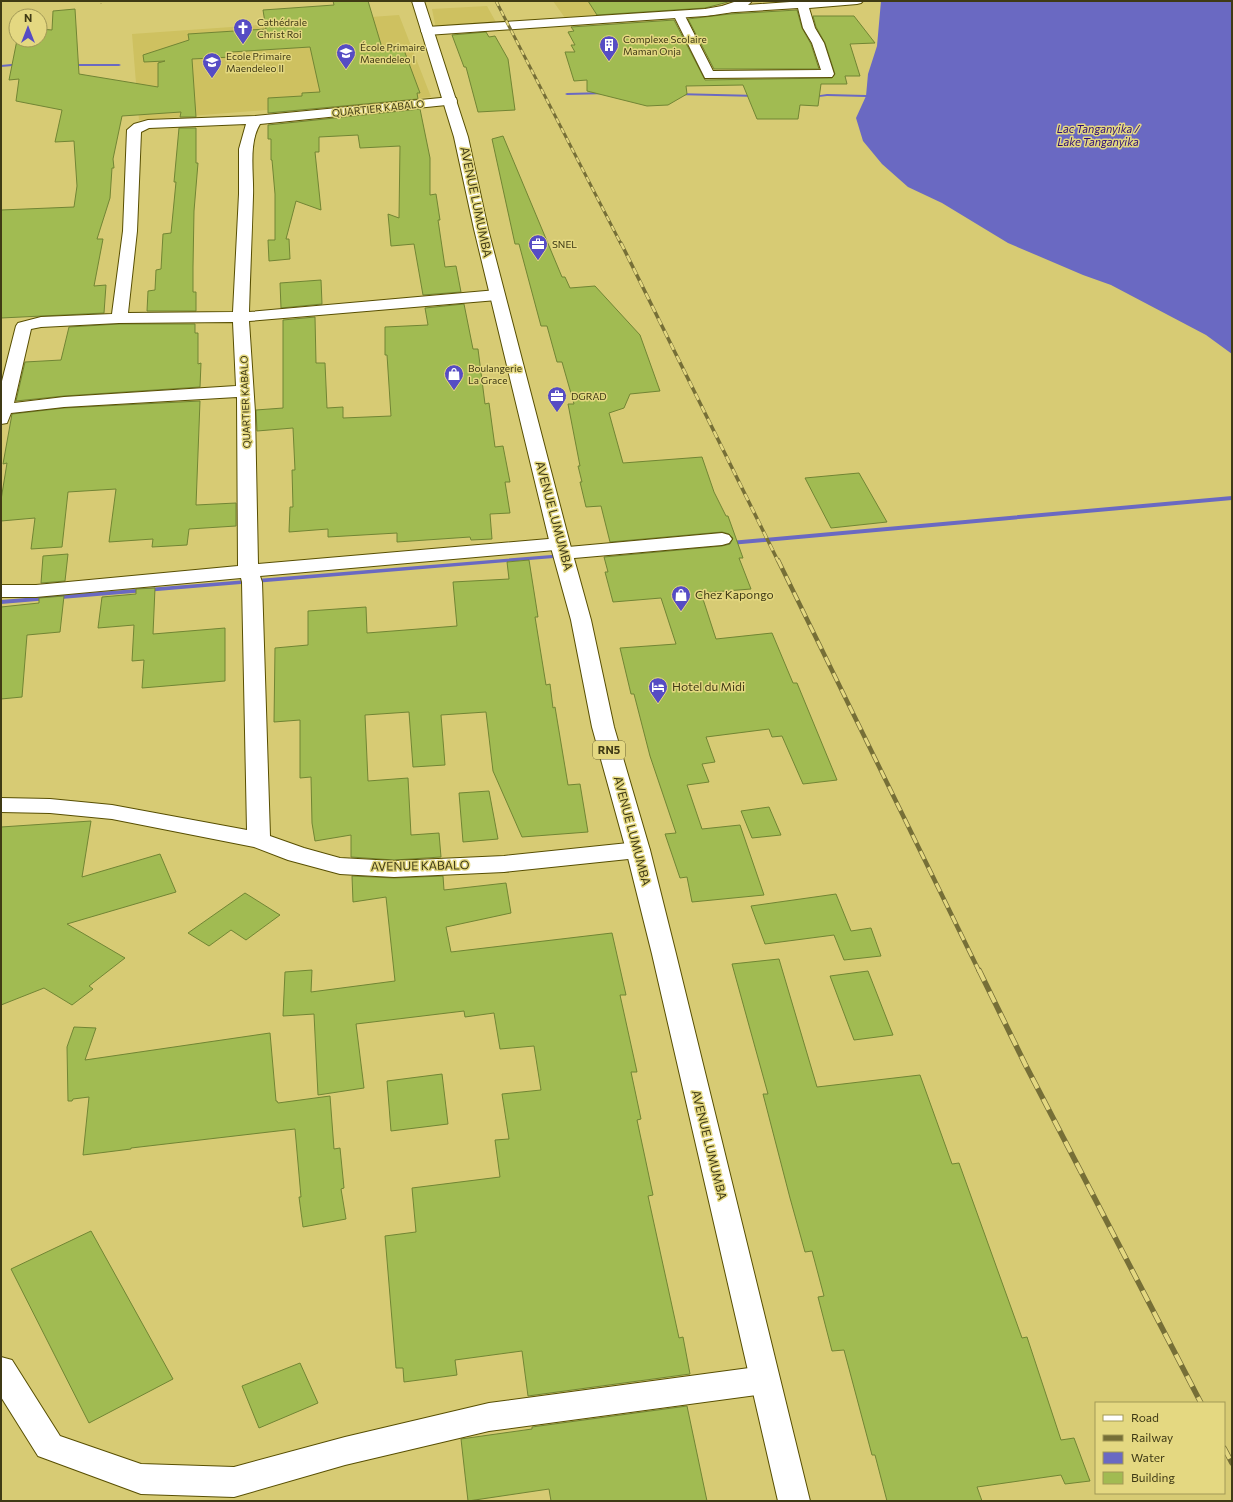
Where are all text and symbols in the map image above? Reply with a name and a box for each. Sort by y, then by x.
north arrow [8,8,48,48]
text: N [24,11,32,24]
place label: Cathédrale Christ Roi [257,16,307,40]
church icon: Cathédrale Christ Roi [232,17,254,45]
place label: Complexe Scolaire Maman Onja [623,33,707,57]
building icon: Complexe Scolaire Maman Onja [598,34,620,62]
place label: École Primaire Maendeleo I [360,41,425,65]
school or university icon: École Primaire Maendeleo I [335,42,357,70]
place label: Ecole Primaire Maendeleo II [226,50,291,74]
school or university icon: Ecole Primaire Maendeleo II [201,51,223,79]
street label: QUARTIER KABALO [331,97,425,119]
water label: Lac Tanganyika / Lake Tanganyika [1057,122,1140,148]
street label: AVENUE LUMUMBA [458,145,496,258]
office icon: SNEL [527,233,549,261]
place label: SNEL [552,238,577,250]
street label: QUARTIER KABALO [237,355,253,449]
place label: Boulangerie La Grace [468,362,522,386]
shop icon: Boulangerie La Grace [443,363,465,391]
office icon: DGRAD [546,385,568,413]
place label: DGRAD [571,390,607,402]
street label: AVENUE LUMUMBA [534,459,576,572]
shop icon: Chez Kapongo [670,584,692,612]
place label: Chez Kapongo [695,587,774,601]
hotel icon: Hotel du Midi [647,676,669,704]
place label: Hotel du Midi [672,679,745,693]
road number: RN5 [593,741,625,759]
street label: AVENUE LUMUMBA [612,774,654,887]
street label: AVENUE KABALO [370,857,470,873]
street label: AVENUE LUMUMBA [690,1088,730,1201]
legend [1095,1402,1225,1494]
text: Road [1131,1410,1159,1424]
text: Railway [1131,1430,1173,1444]
text: Water [1131,1450,1165,1464]
text: Building [1131,1470,1175,1484]

